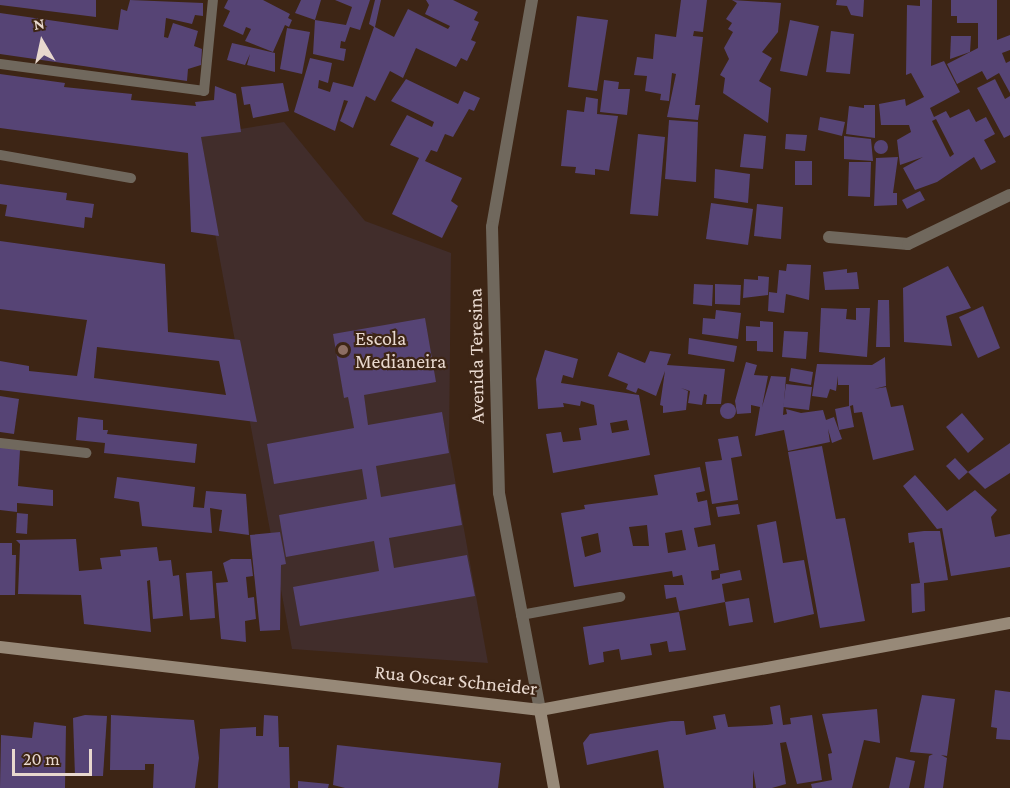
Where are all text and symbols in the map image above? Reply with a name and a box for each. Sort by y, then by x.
north arrow [12,12,72,72]
text: N [32,14,46,33]
street label: Avenida Teresina [463,288,489,424]
place label: Escola Medianeira [355,326,446,373]
marker: Escola Medianeira [336,343,350,357]
street label: Rua Oscar Schneider [373,660,539,700]
scale bar [15,737,94,775]
text: 20 m [23,749,60,769]

